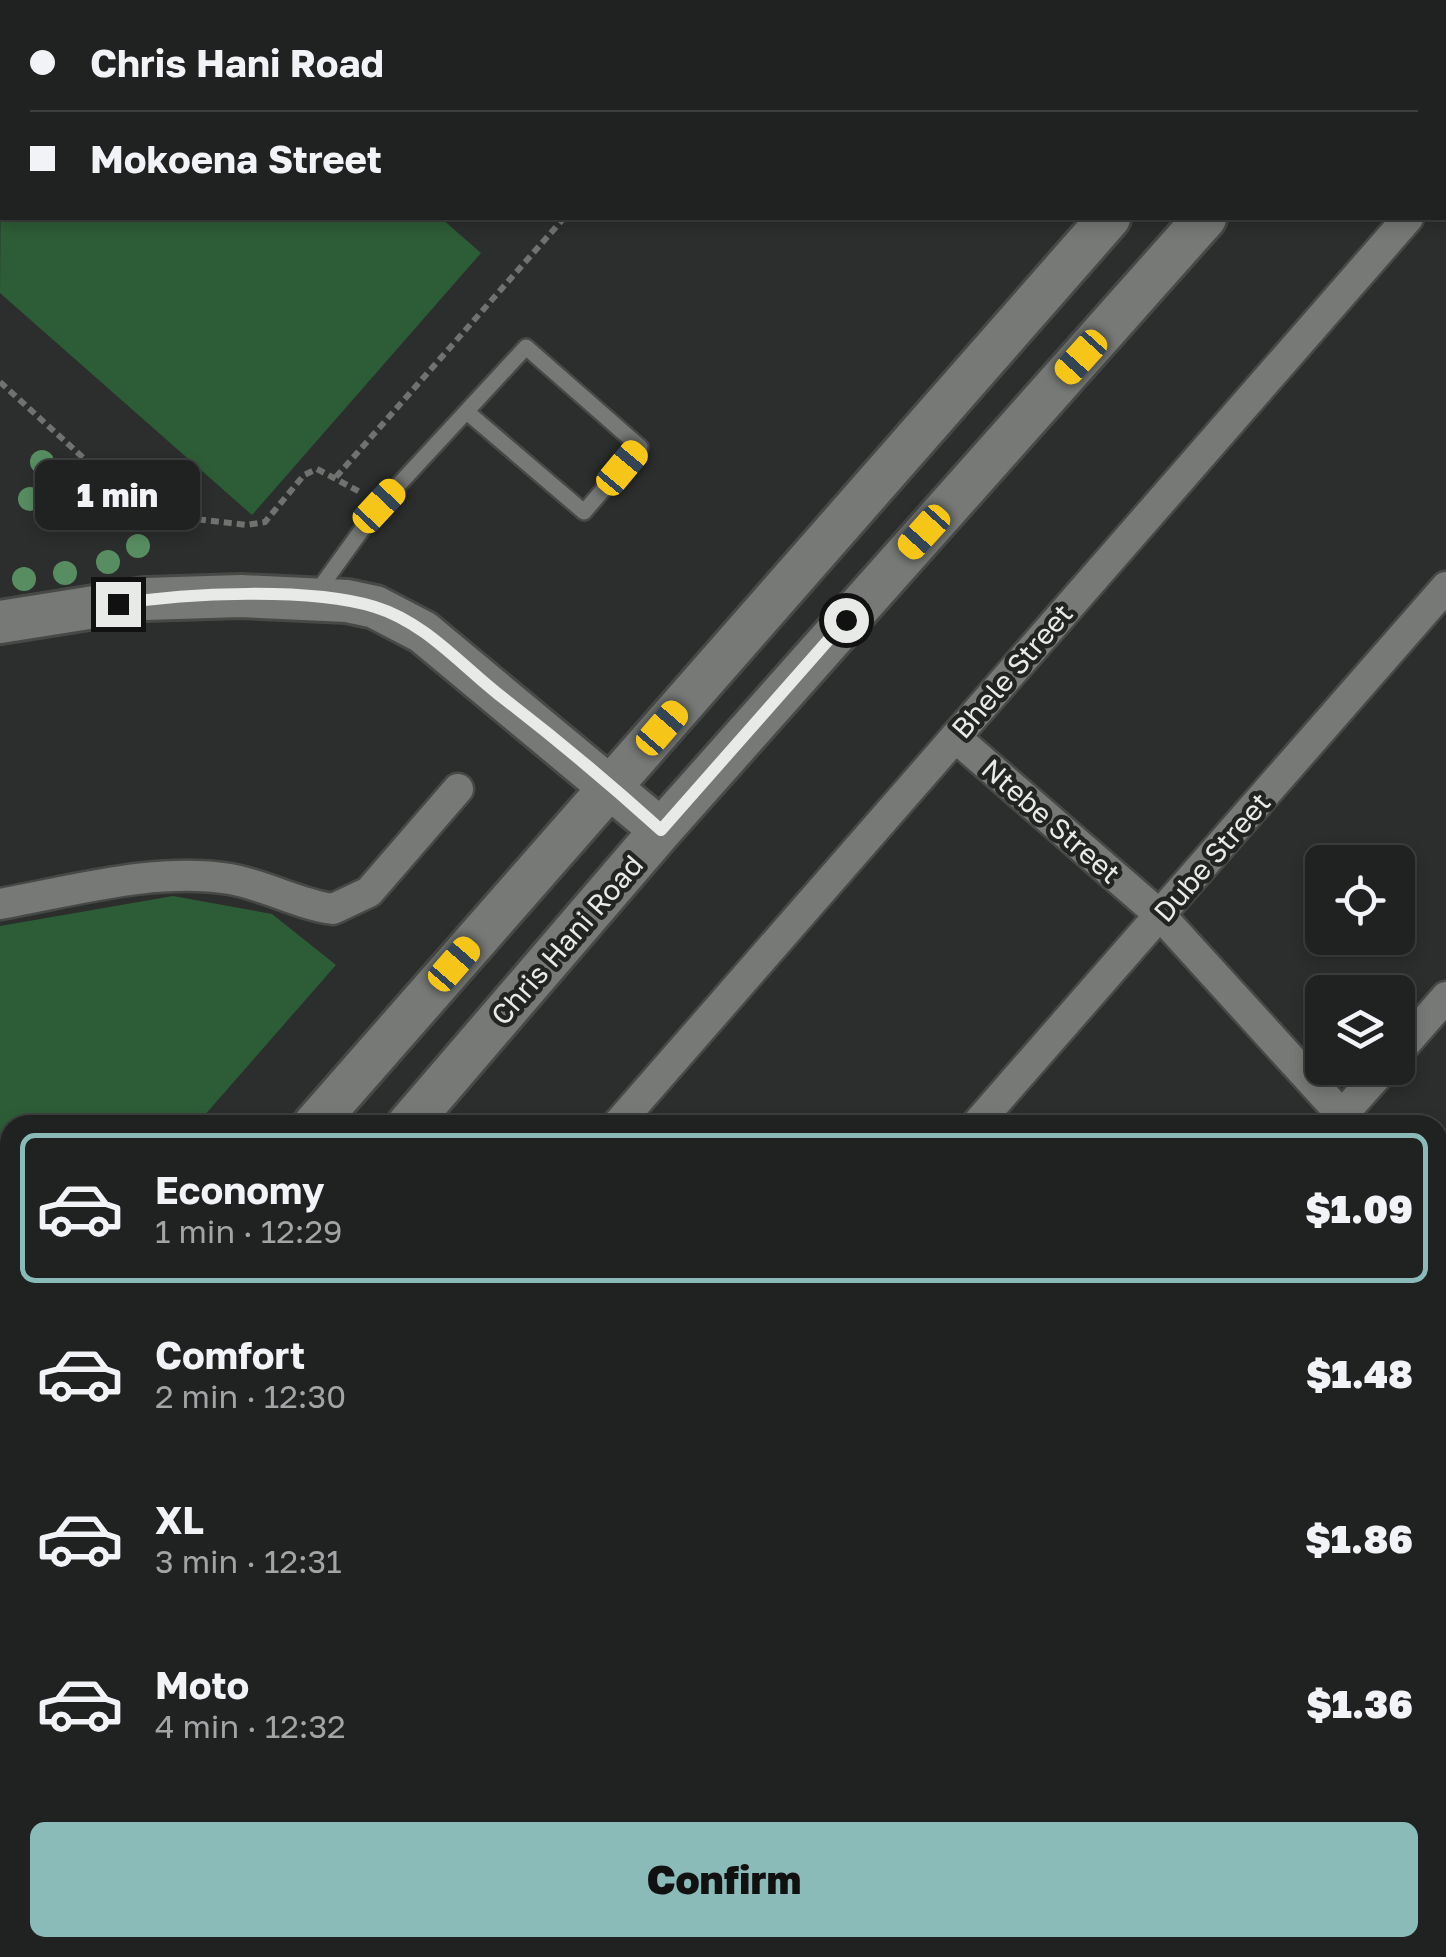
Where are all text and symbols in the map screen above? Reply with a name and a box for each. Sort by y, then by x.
text: Chris Hani Road [90,40,384,85]
text: Mokoena Street [90,136,382,181]
car [1050,325,1112,389]
car [591,435,653,501]
callout: 1 min [36,459,200,529]
car [348,474,410,538]
text: 1 min [77,476,158,514]
car [893,500,955,564]
route end [96,582,141,627]
street label: Bhele Street [944,597,1079,745]
route start [824,598,869,643]
car [631,696,693,760]
street label: Ntebe Street [976,752,1127,890]
street label: Dube Street [1147,786,1277,928]
map controls [1305,845,1415,1085]
button: locate [1305,845,1415,955]
street label: Chris Hani Road [484,848,649,1031]
car [423,932,485,996]
button: layers [1305,975,1415,1085]
icon: car [35,1163,125,1253]
text: Economy [155,1167,324,1212]
text: $1.09 [1305,1186,1413,1231]
text: 1 min · 12:29 [155,1212,342,1250]
icon: car [35,1328,125,1418]
text: Comfort [155,1332,305,1377]
text: $1.48 [1306,1351,1413,1396]
text: 2 min · 12:30 [155,1377,346,1415]
icon: car [35,1493,125,1583]
text: XL [155,1497,204,1542]
text: $1.86 [1305,1516,1413,1561]
text: 3 min · 12:31 [155,1542,342,1580]
icon: car [35,1658,125,1748]
text: Moto [155,1662,249,1707]
text: $1.36 [1306,1681,1413,1726]
text: 4 min · 12:32 [155,1707,346,1745]
button: Confirm [30,1822,1418,1937]

